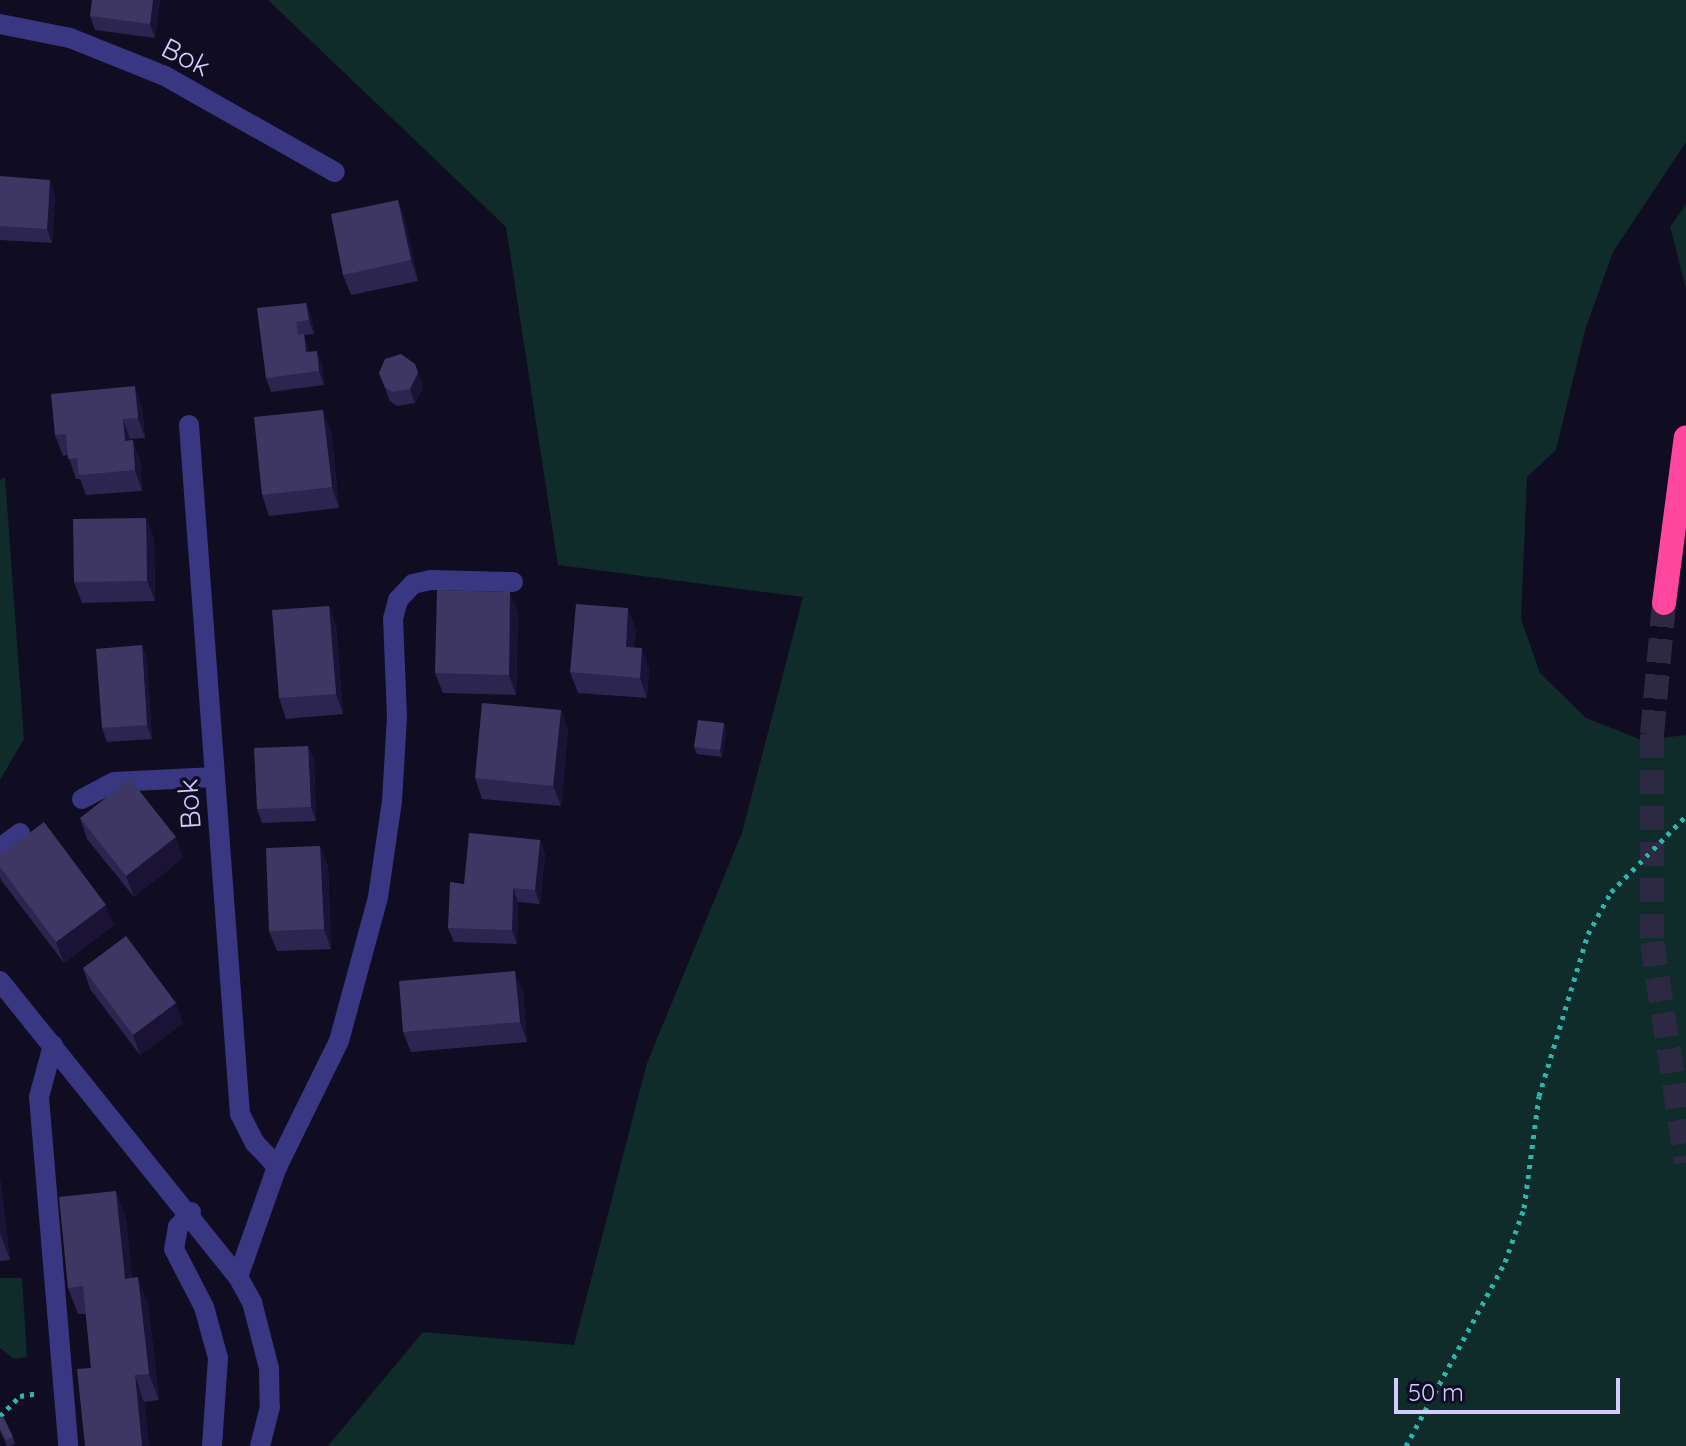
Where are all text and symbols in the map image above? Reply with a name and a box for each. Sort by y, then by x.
street label: Bok [156,31,216,83]
street label: Bok [170,778,208,830]
scale bar [1398,1362,1624,1412]
text: 50 m [1408,1377,1464,1407]

